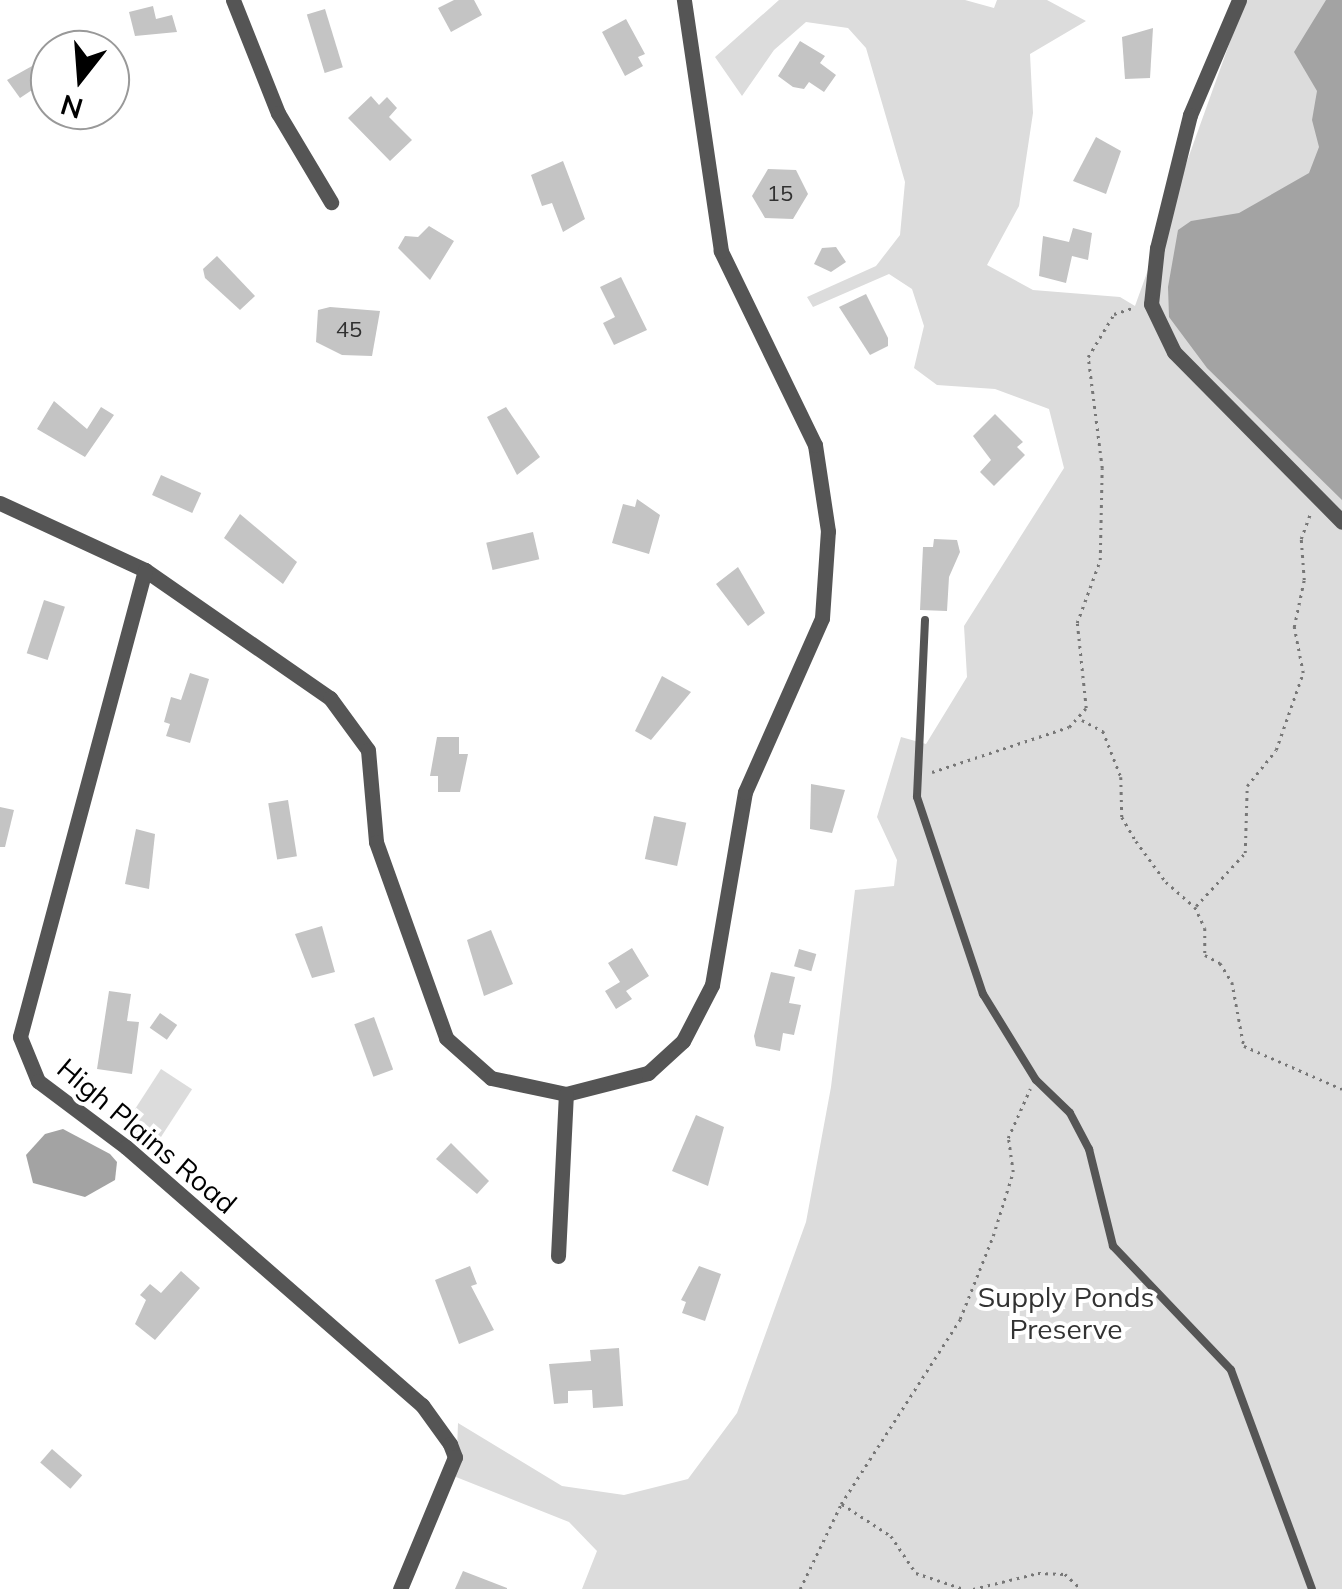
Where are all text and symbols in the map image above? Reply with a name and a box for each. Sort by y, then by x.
north arrow [30,30,130,130]
text: N [56,87,87,127]
house number: 15 [767,181,793,207]
house number: 45 [336,317,362,343]
street label: High Plains Road [51,1051,243,1221]
park label: Supply Ponds Preserve [978,1280,1154,1346]

